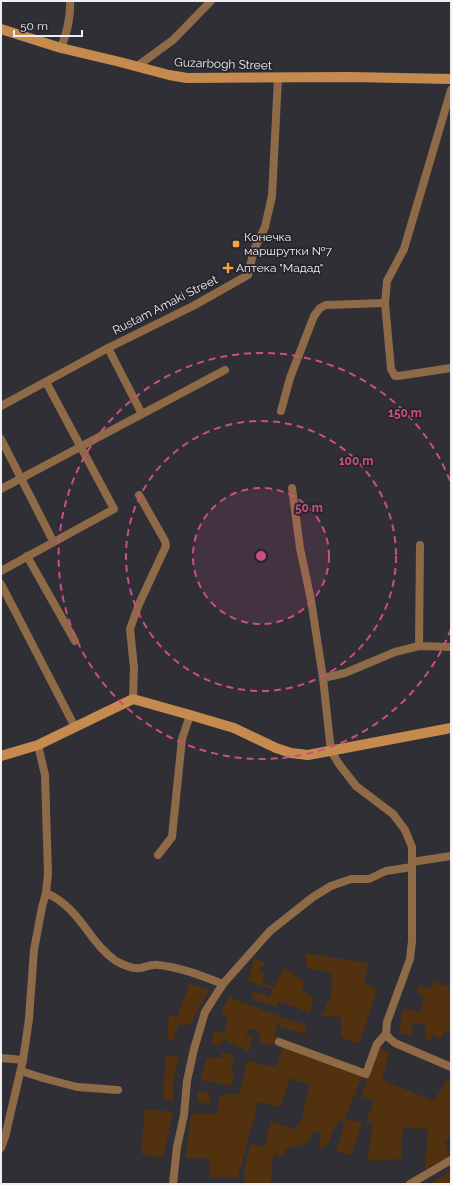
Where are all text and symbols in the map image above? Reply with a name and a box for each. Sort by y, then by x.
scale bar [14,12,82,38]
text: 50 m [20,19,48,33]
street label: Guzarbogh Street [174,55,272,73]
place label: Конечка маршрутки №7 [244,230,332,258]
marker: Конечка маршрутки №7 [231,239,241,249]
place label: Аптека "Мадад" [236,261,323,275]
marker: Аптека "Мадад" [223,263,233,273]
street label: Rustam Amaki Street [110,272,220,338]
text: 150 m [388,406,422,420]
text: 100 m [339,454,373,468]
text: 50 m [295,501,323,515]
centre of rings [254,549,268,563]

